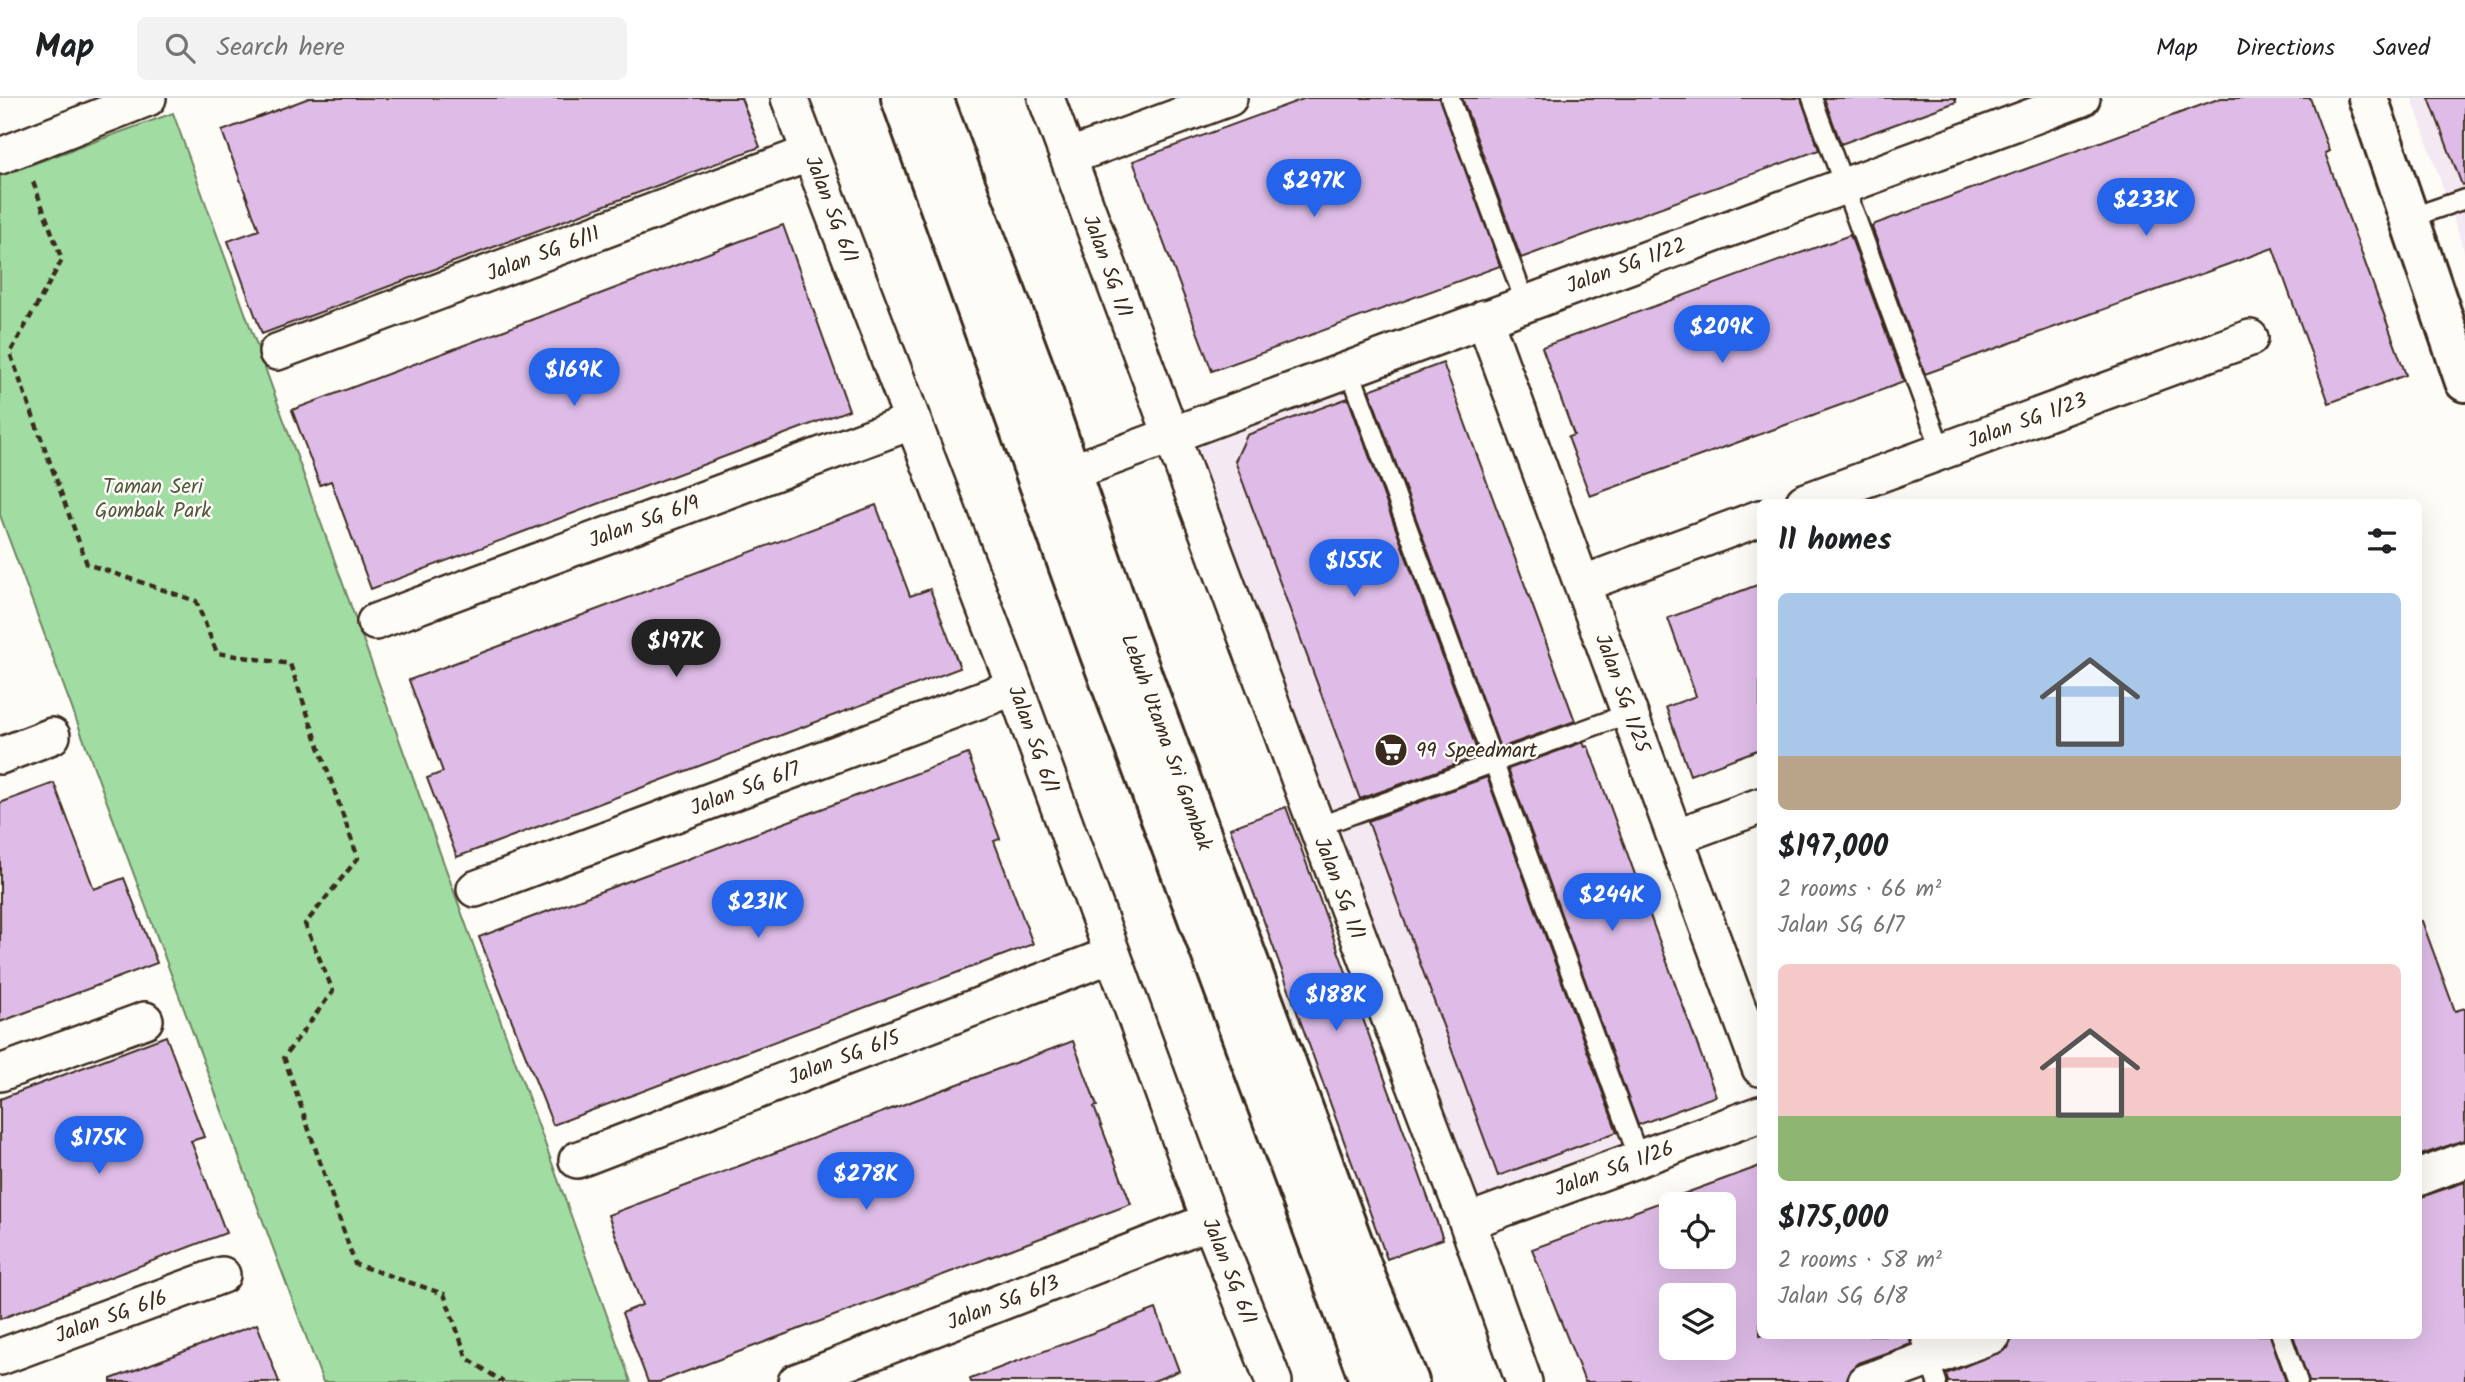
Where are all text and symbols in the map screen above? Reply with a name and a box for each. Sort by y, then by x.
search box [137,17,627,80]
text: Map [35,22,95,75]
text: Search here [217,27,345,69]
icon: search [161,29,199,67]
text: Map [2156,29,2198,68]
text: Directions [2236,29,2335,68]
text: Saved [2373,29,2430,68]
street label: Jalan SG 6/1 [795,151,866,268]
pin: $297K [1265,159,1363,219]
text: $297K [1282,164,1346,200]
pin: $233K [2097,178,2195,238]
text: $233K [2113,183,2179,219]
street label: Jalan SG 1/1 [1073,210,1140,323]
street label: Jalan SG 6/11 [482,218,605,291]
street label: Jalan SG 1/22 [1562,230,1691,303]
pin: $209K [1673,306,1771,365]
text: $209K [1690,310,1754,346]
pin: $169K [525,348,623,408]
text: $169K [545,353,603,389]
street label: Jalan SG 1/23 [1963,385,2092,458]
park label: Taman Seri Gombak Park [95,471,211,528]
street label: Jalan SG 6/9 [584,487,705,558]
text: 11 homes [1778,517,1891,565]
icon: filters [2363,522,2401,560]
pin: $155K [1305,540,1403,599]
text: $155K [1325,544,1383,580]
pin: $197K [627,620,725,679]
text: $197K [648,624,704,660]
street label: Lebuh Utama Sri Gombak [1111,629,1220,856]
street label: Jalan SG 1/25 [1585,630,1659,759]
icon: home [2027,639,2153,765]
street label: Jalan SG 6/1 [998,681,1067,798]
supermarket icon: 99 Speedmart [1372,731,1410,769]
place label: 99 Speedmart [1416,735,1538,768]
street label: Jalan SG 6/7 [686,753,807,825]
text: $197,000 [1778,824,1888,872]
street label: Jalan SG 1/1 [1304,833,1373,945]
text: 2 rooms · 66 m² [1778,872,1941,908]
pin: $244K [1563,874,1661,933]
text: $244K [1579,878,1645,914]
pin: $231K [709,880,807,940]
text: $231K [728,885,788,921]
text: Jalan SG 6/7 [1778,908,1904,944]
pin: $188K [1287,974,1385,1033]
text: $188K [1305,978,1367,1014]
icon: home [2027,1010,2153,1136]
street label: Jalan SG 6/5 [784,1021,907,1095]
pin: $175K [50,1116,148,1176]
text: $175K [71,1121,127,1157]
street label: Jalan SG 1/26 [1550,1133,1679,1206]
pin: $278K [817,1152,915,1212]
text: $278K [833,1157,899,1193]
map controls [1659,1192,1736,1360]
button: locate [1659,1192,1736,1269]
text: $175,000 [1778,1195,1888,1243]
street label: Jalan SG 6/1 [1192,1213,1265,1330]
text: 2 rooms · 58 m² [1778,1243,1942,1279]
street label: Jalan SG 6/3 [943,1267,1064,1340]
text: Jalan SG 6/8 [1778,1279,1908,1315]
street label: Jalan SG 6/6 [51,1282,172,1353]
button: layers [1659,1283,1736,1360]

